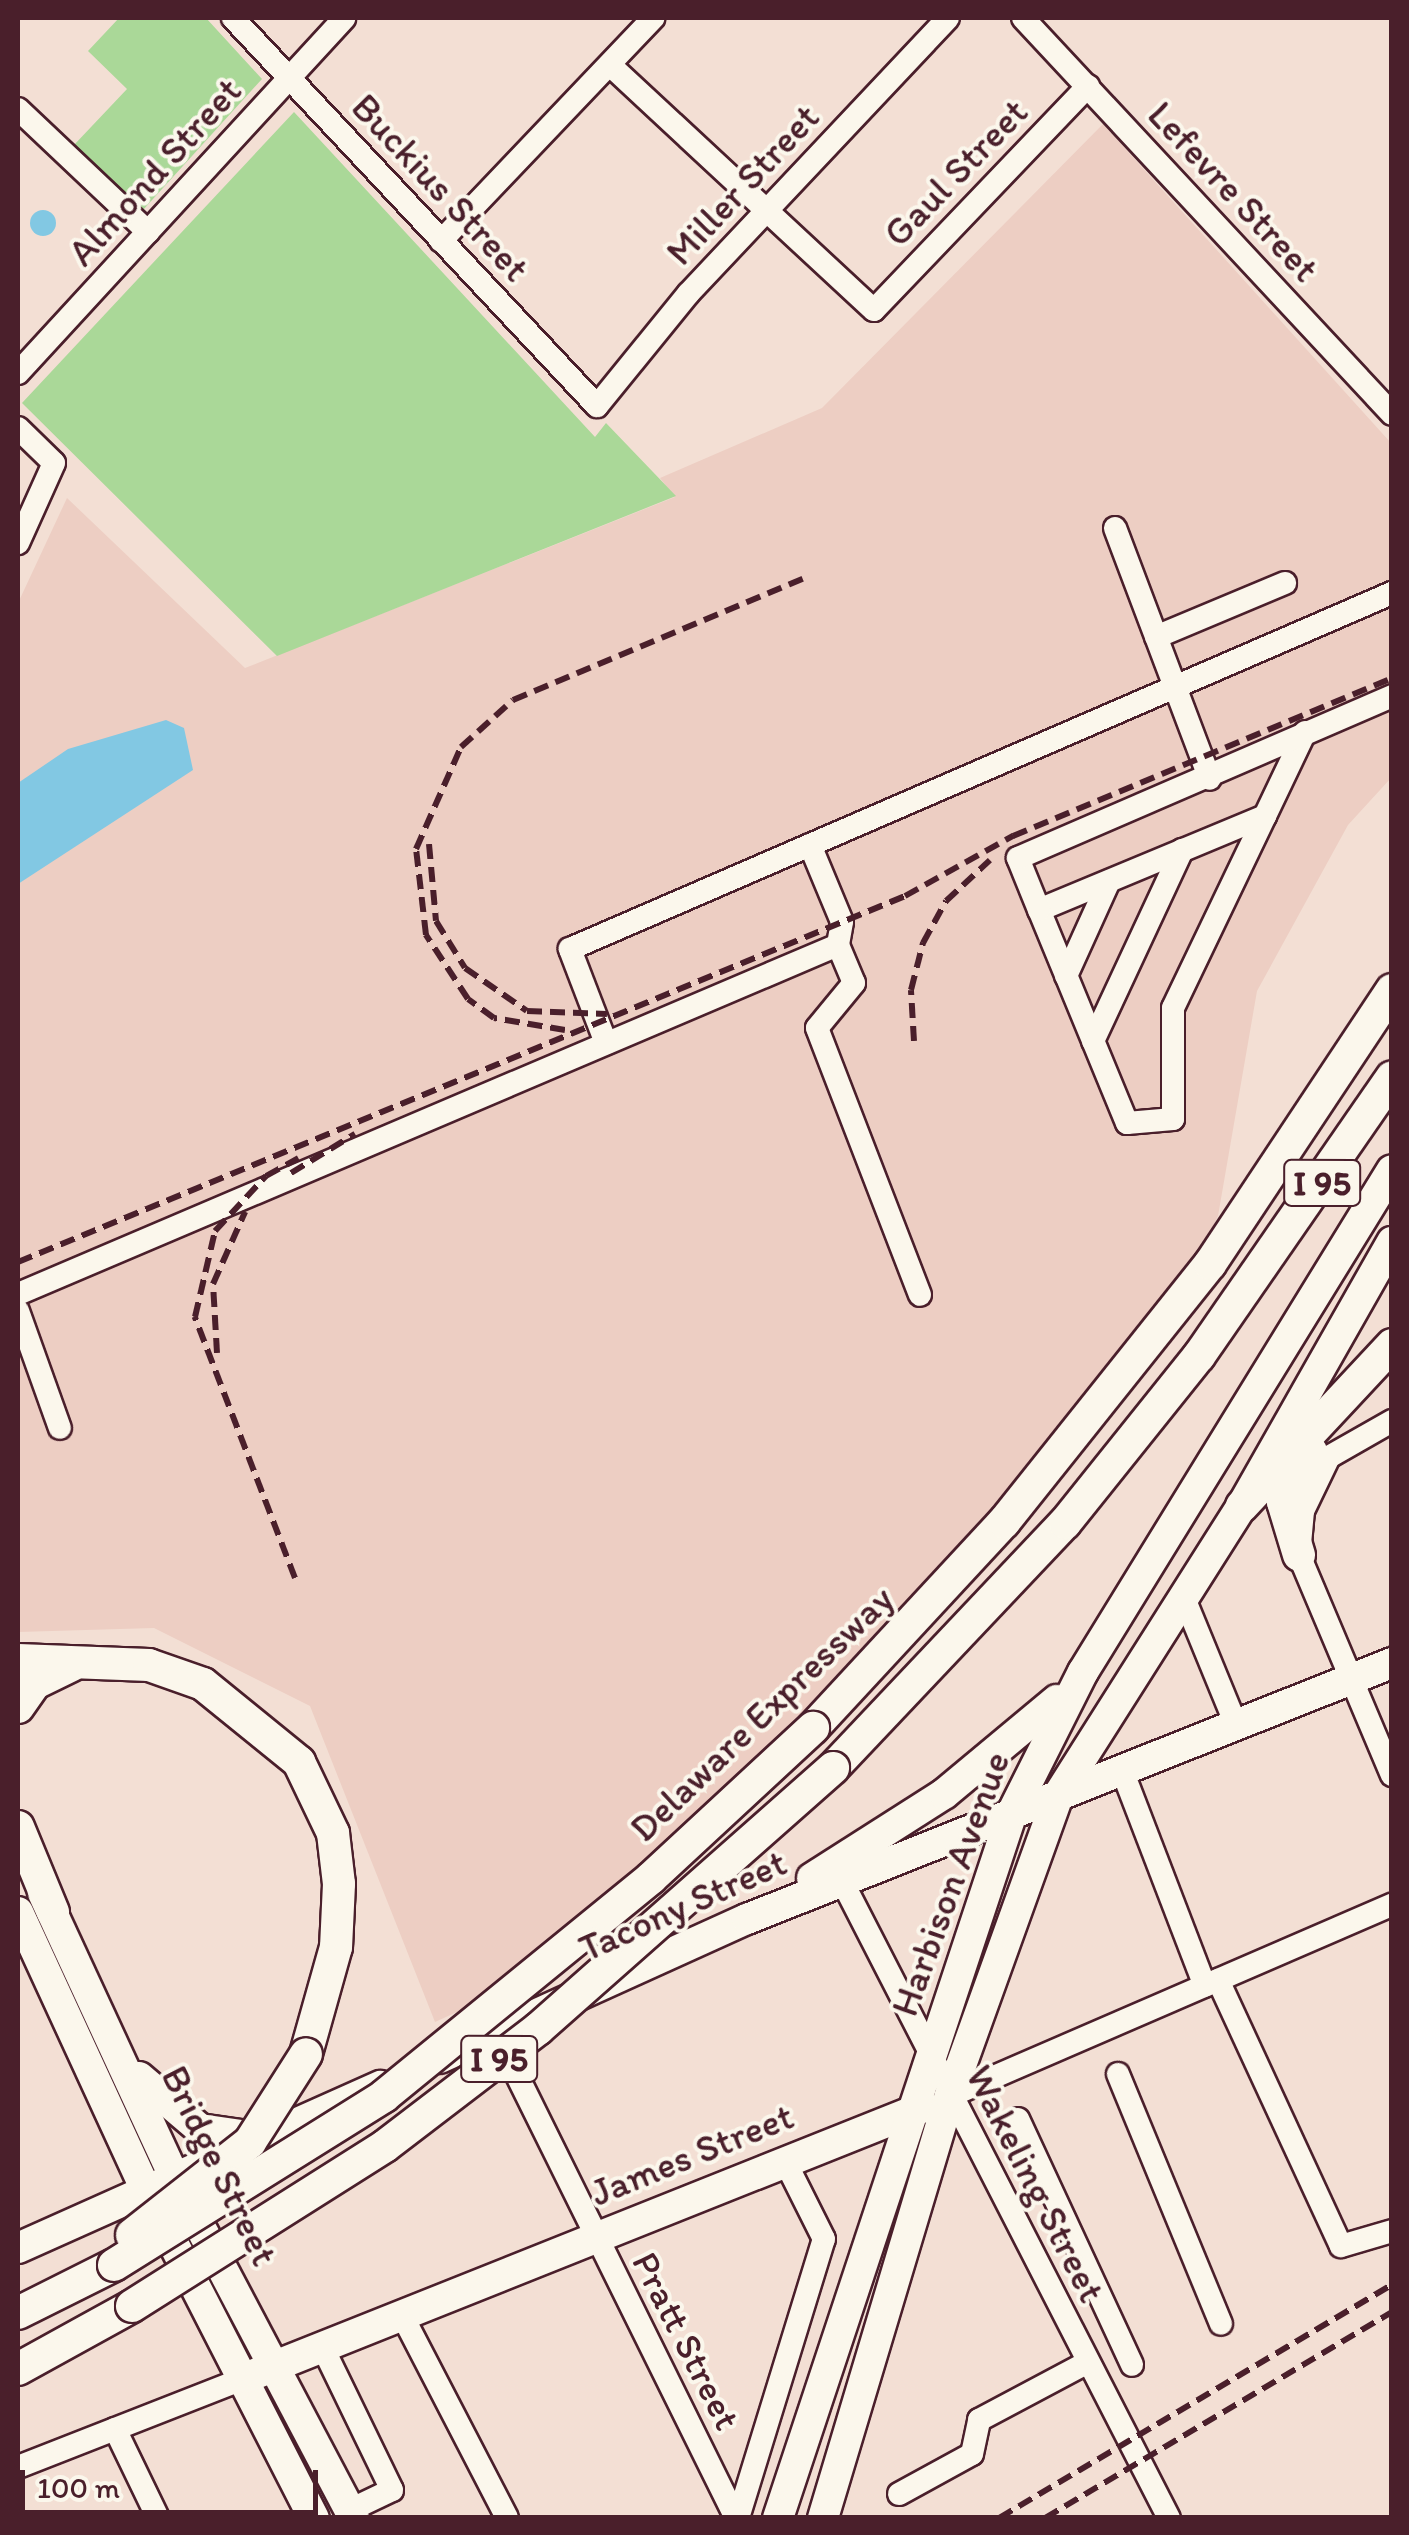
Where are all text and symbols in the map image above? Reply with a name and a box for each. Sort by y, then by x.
street label: Almond Street [59,69,251,275]
street label: Buckius Street [342,85,538,291]
street label: Gaul Street [875,90,1037,256]
street label: Lefevre Street [1138,92,1328,292]
street label: Miller Street [657,95,829,275]
road number: I 95 [1282,1153,1362,1213]
street label: Delaware Expressway [621,1577,903,1851]
street label: Harbison Avenue [882,1747,1020,2021]
street label: Tacony Street [572,1840,794,1972]
road number: I 95 [459,2029,539,2089]
street label: Wakeling Street [956,2058,1114,2310]
street label: Bridge Street [151,2059,287,2273]
street label: James Street [585,2094,799,2216]
street label: Pratt Street [622,2245,750,2437]
scale bar [25,2450,322,2512]
text: 100 m [37,2469,120,2506]

